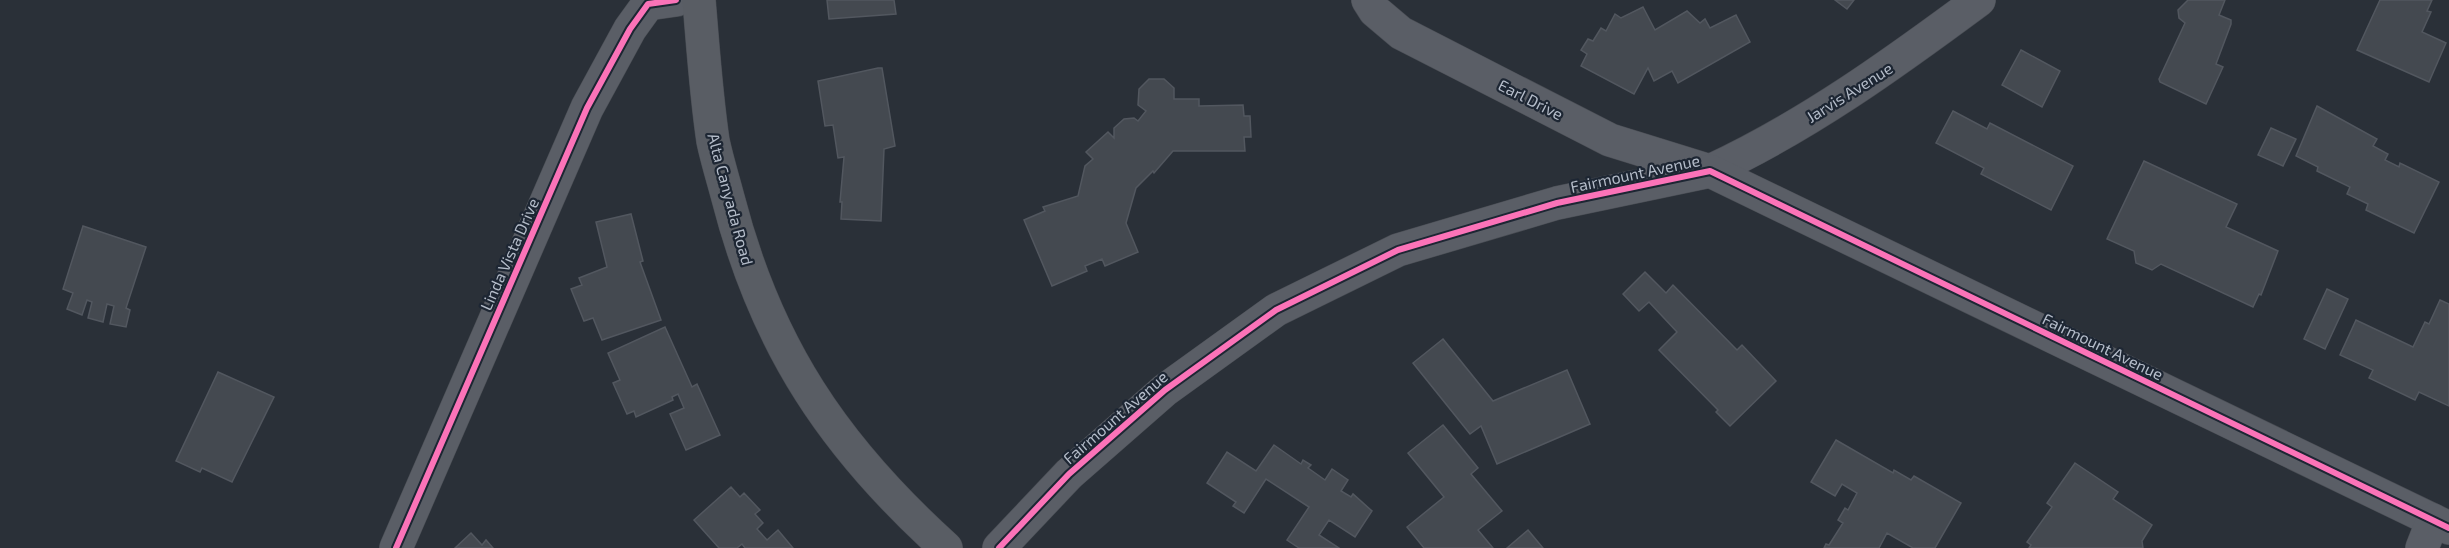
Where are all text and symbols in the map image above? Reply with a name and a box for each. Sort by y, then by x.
street label: Jarvis Avenue [1802,58,1896,126]
street label: Earl Drive [1495,75,1567,123]
street label: Alta Canyada Road [704,131,758,267]
street label: Fairmount Avenue [1569,150,1701,196]
street label: Linda Vista Drive [476,195,542,313]
street label: Fairmount Avenue [2040,309,2166,383]
street label: Fairmount Avenue [1059,367,1171,467]

